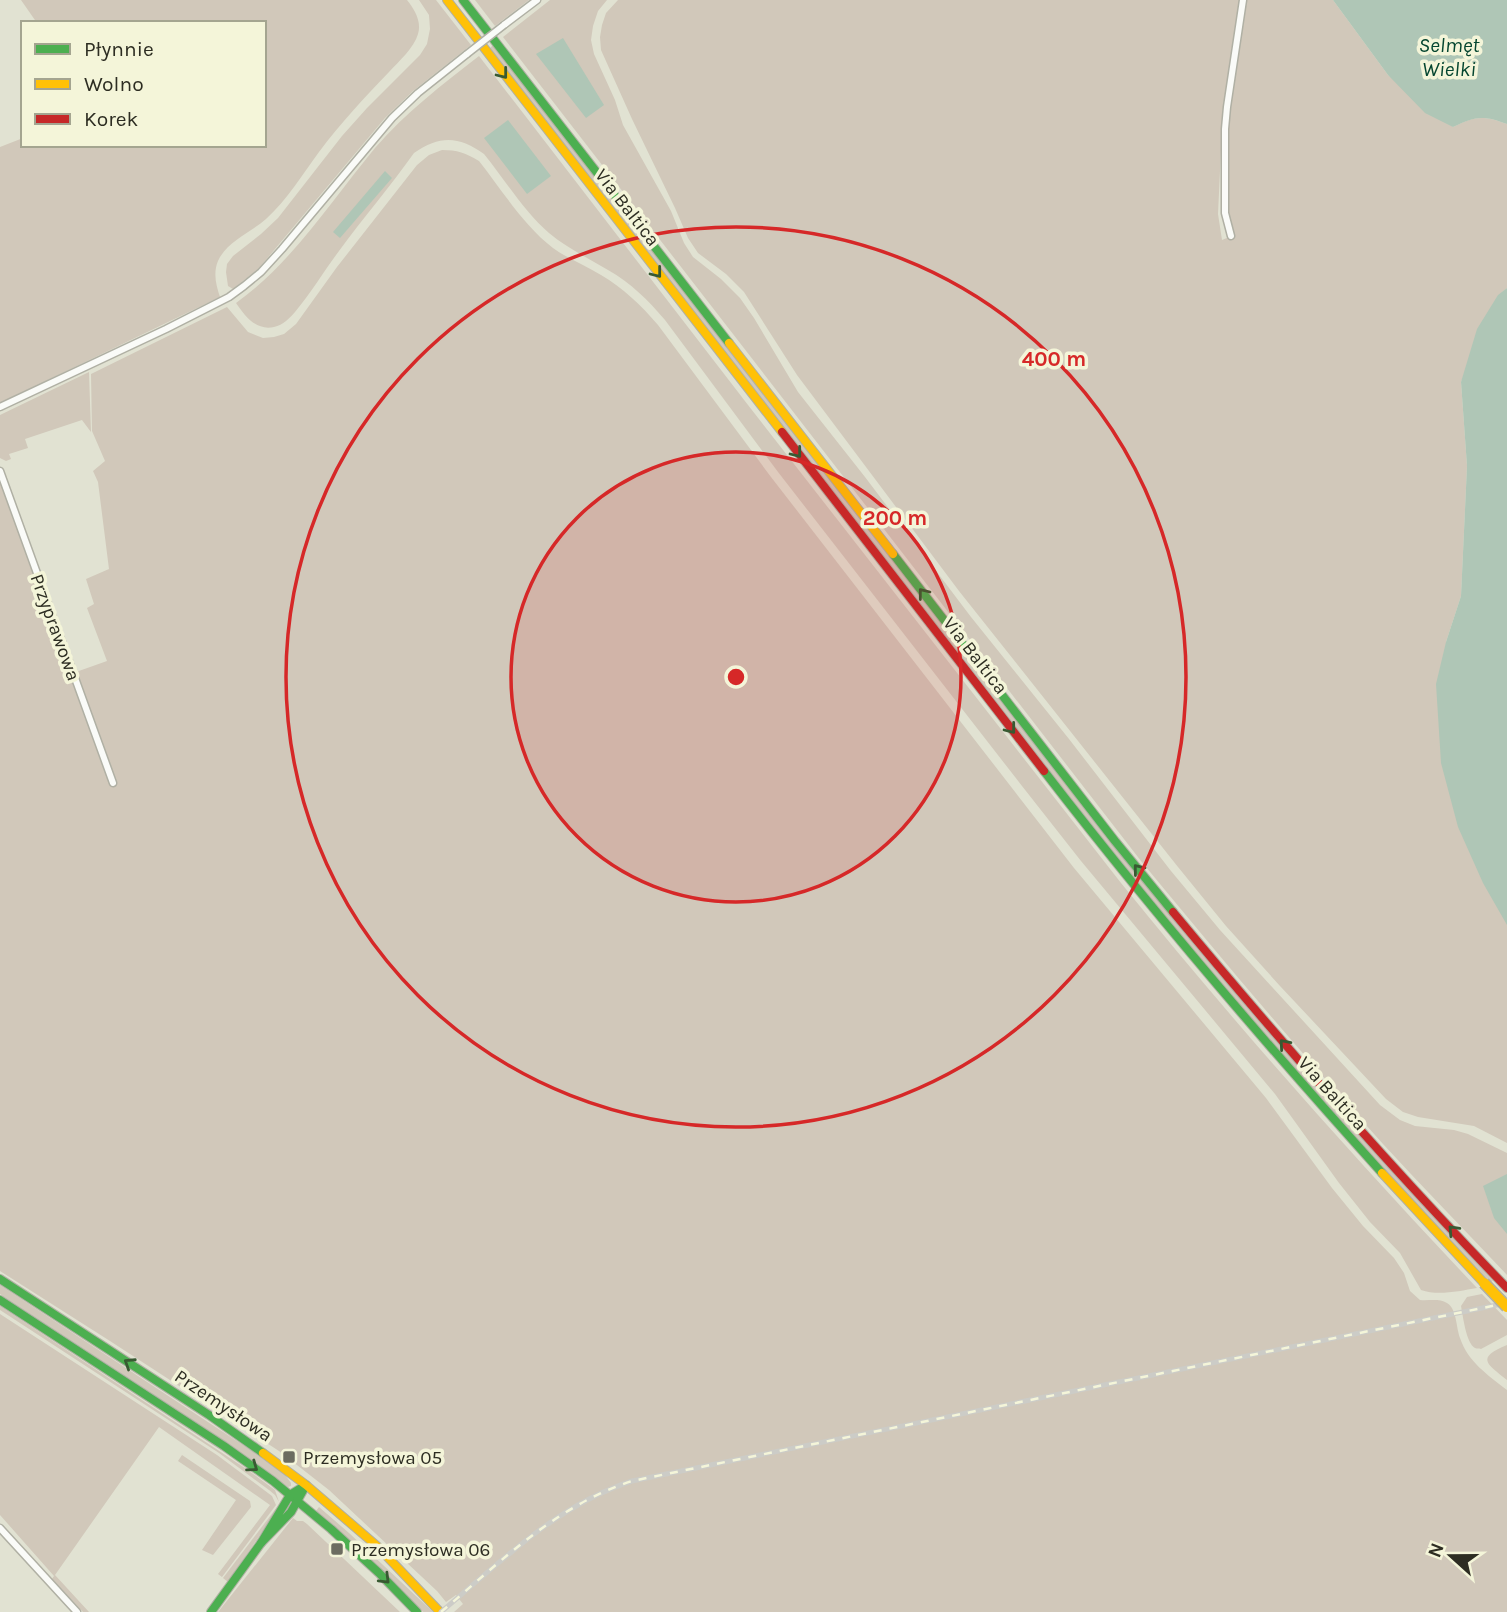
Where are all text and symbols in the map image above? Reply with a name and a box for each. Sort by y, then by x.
legend [21,21,266,147]
water label: Selmęt Wielki [1419,33,1480,81]
text: Płynnie [84,37,154,61]
one-way arrow [495,66,508,78]
text: Wolno [84,72,144,96]
text: Korek [84,107,139,131]
street label: Via Baltica [590,165,664,251]
one-way arrow [649,265,662,278]
text: 400 m [1022,347,1086,371]
one-way arrow [788,445,801,457]
text: 200 m [863,506,927,530]
street label: Przyprawowa [26,571,85,684]
one-way arrow [918,588,931,601]
street label: Via Baltica [938,613,1012,699]
centre of rings [724,665,748,689]
one-way arrow [1003,721,1015,734]
one-way arrow [1134,865,1146,878]
one-way arrow [1280,1039,1292,1052]
street label: Via Baltica [1293,1052,1371,1135]
one-way arrow [1448,1226,1461,1239]
one-way arrow [124,1359,137,1371]
street label: Przemysłowa [171,1365,276,1446]
place label: Przemysłowa 05 [303,1447,442,1469]
marker: Przemysłowa 05 [281,1449,297,1465]
one-way arrow [245,1459,257,1471]
north arrow [1416,1521,1486,1591]
place label: Przemysłowa 06 [351,1539,490,1561]
text: N [1423,1540,1449,1561]
marker: Przemysłowa 06 [329,1541,345,1557]
one-way arrow [376,1571,389,1584]

